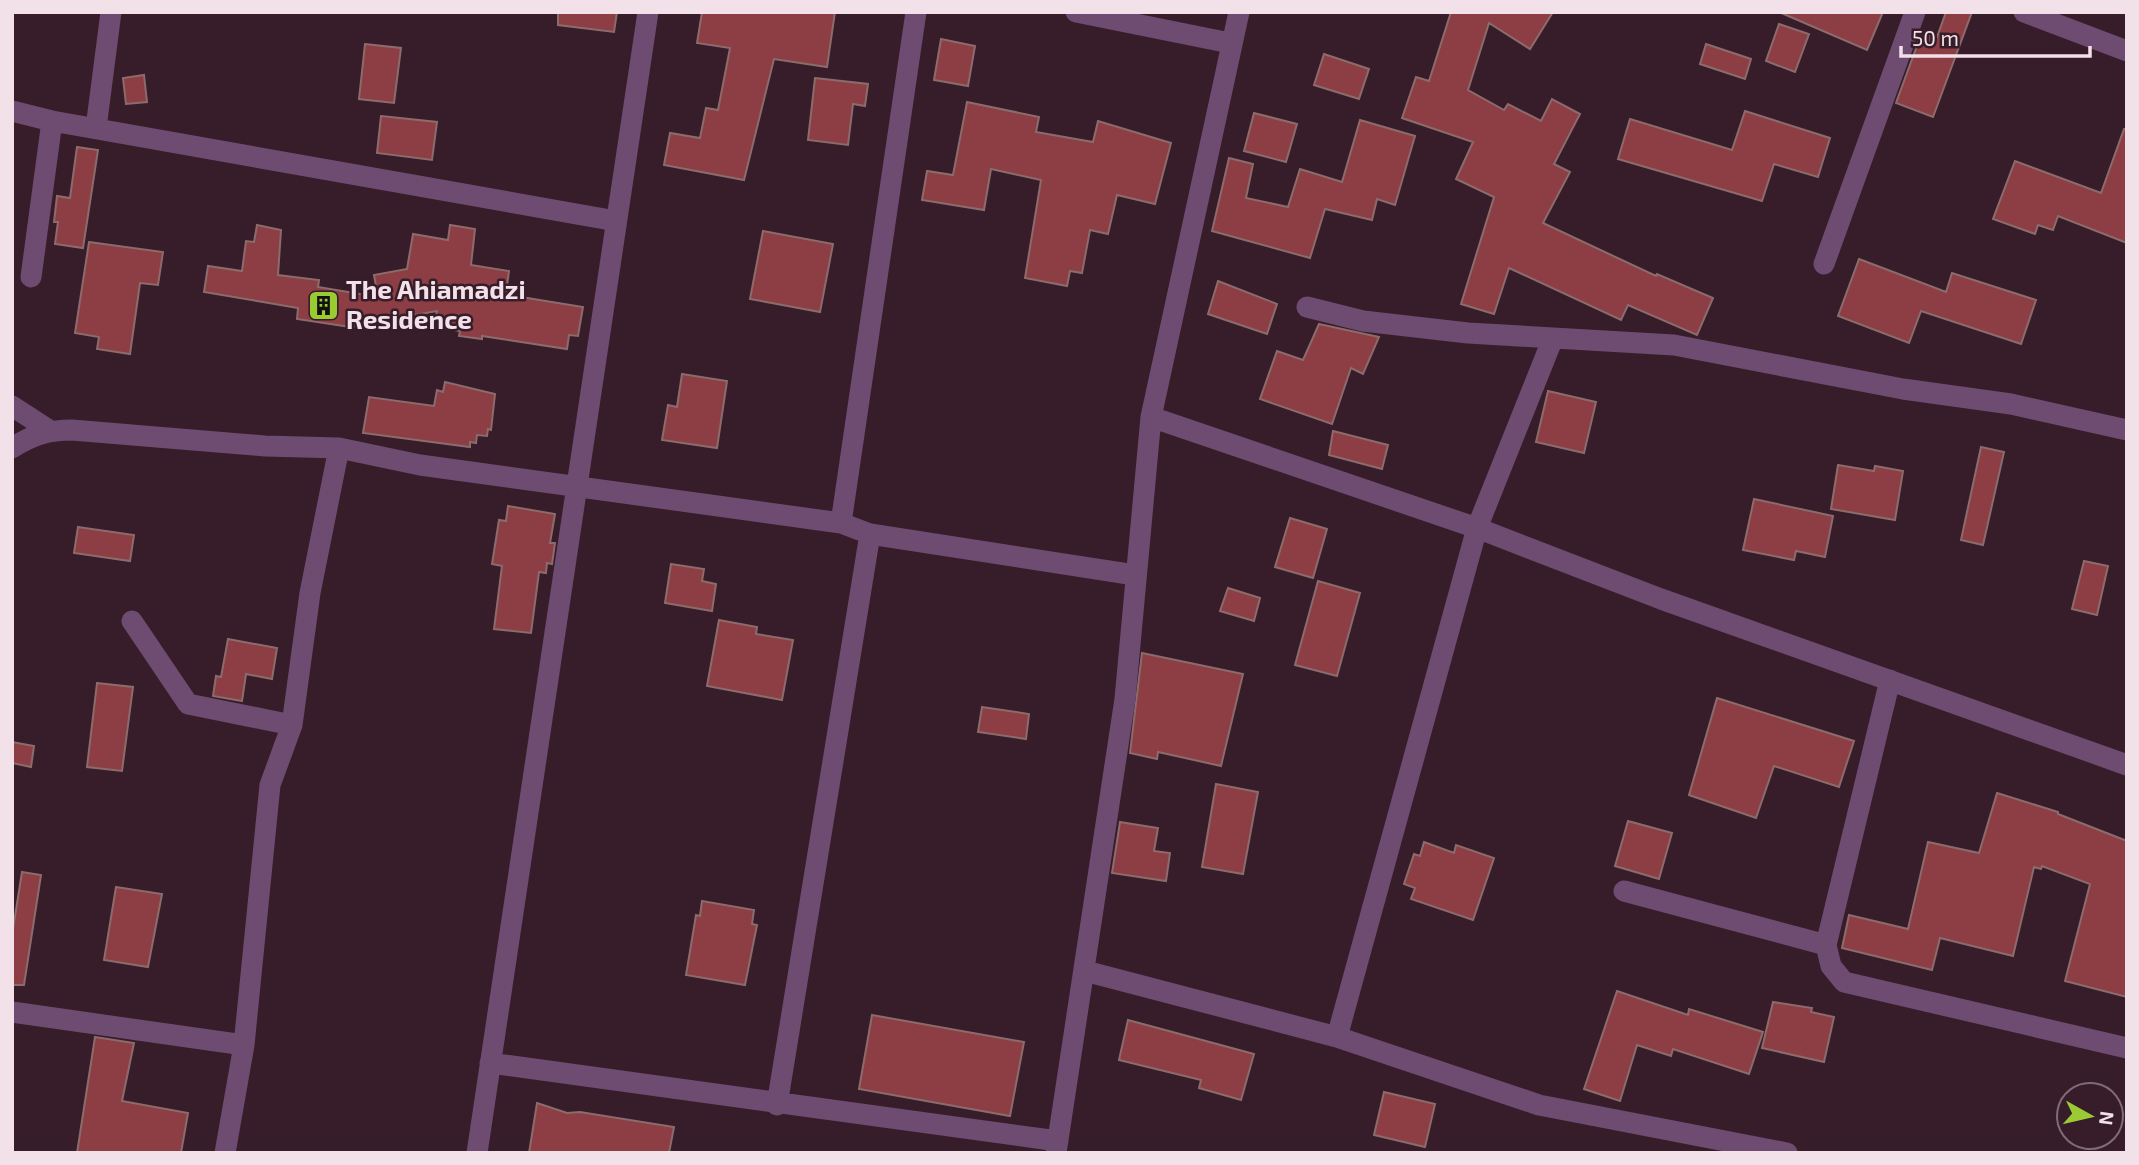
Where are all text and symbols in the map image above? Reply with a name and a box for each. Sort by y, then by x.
scale bar [1901,14,2090,58]
text: 50 m [1912,25,1959,50]
place label: The Ahiamadzi Residence [346,273,526,334]
building icon: The Ahiamadzi Residence [306,288,340,322]
north arrow [2055,1081,2125,1151]
text: N [2095,1110,2120,1127]

